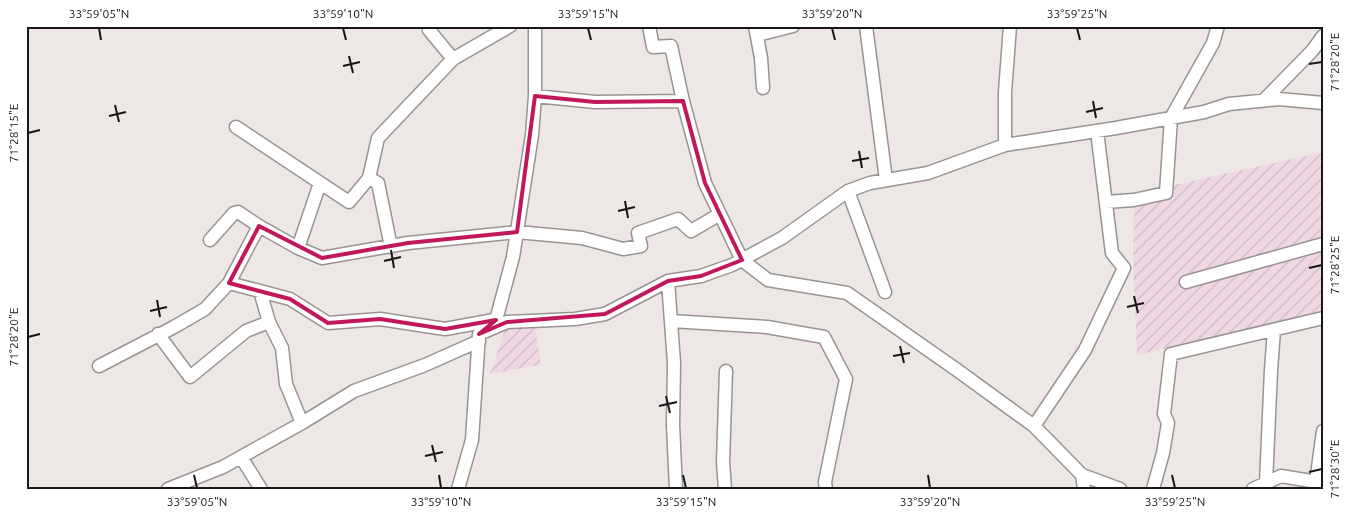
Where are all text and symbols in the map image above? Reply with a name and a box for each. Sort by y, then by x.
text: 33°59'05"N [69,7,129,20]
text: 33°59'10"N [313,7,373,20]
text: 33°59'15"N [558,7,618,20]
text: 33°59'20"N [802,7,862,20]
text: 33°59'25"N [1047,7,1107,20]
text: 71°28'20"E [1328,32,1341,91]
text: 71°28'15"E [7,103,20,162]
text: 71°28'25"E [1328,235,1341,294]
text: 71°28'20"E [7,307,20,366]
text: 71°28'30"E [1328,439,1341,498]
text: 33°59'05"N [167,495,227,508]
text: 33°59'10"N [411,495,471,508]
text: 33°59'15"N [656,495,716,508]
text: 33°59'20"N [900,495,960,508]
text: 33°59'25"N [1145,495,1205,508]

